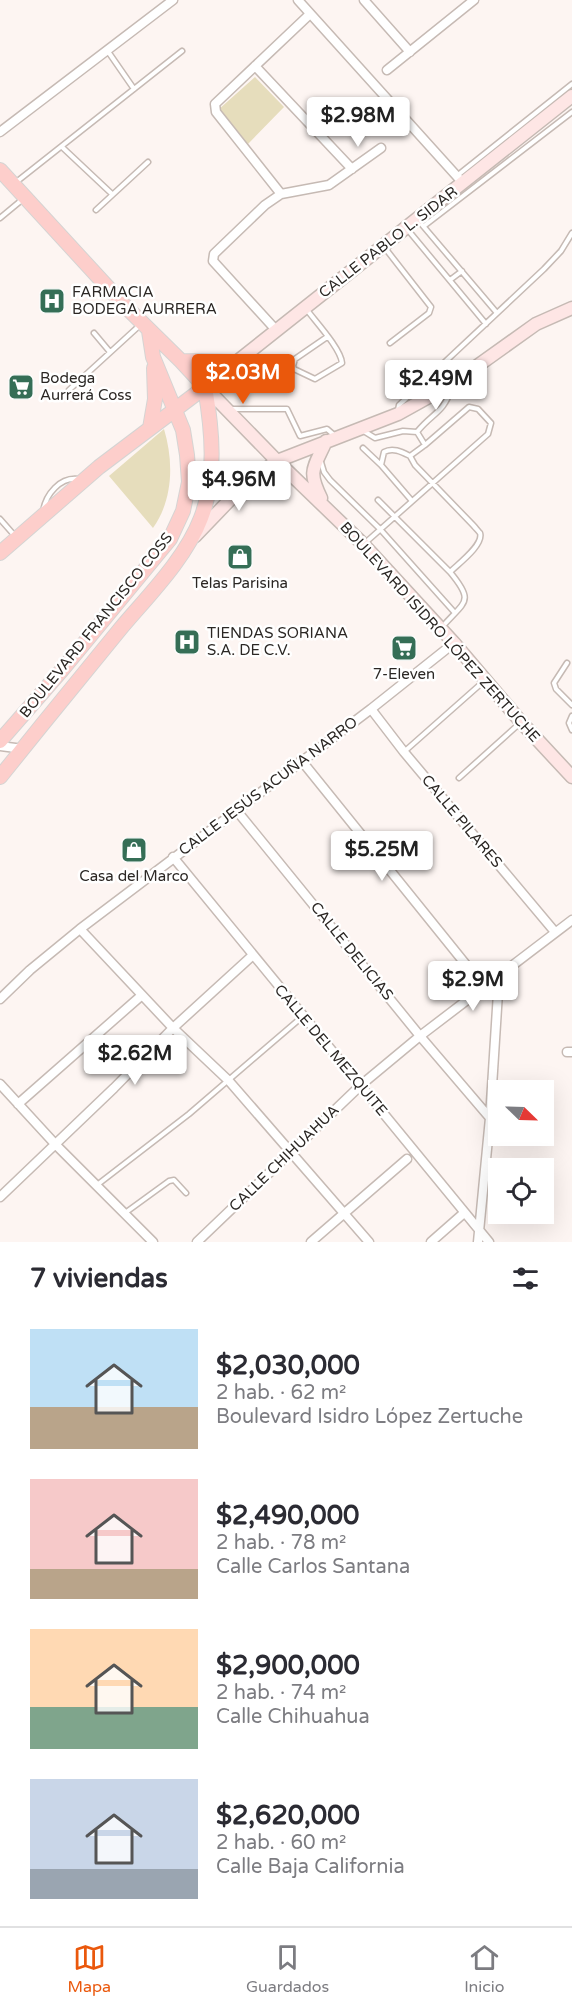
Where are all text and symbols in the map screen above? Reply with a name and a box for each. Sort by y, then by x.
pin: $2.98M [309,97,407,148]
text: $2.98M [321,104,395,128]
street label: CALLE PABLO L. SIDAR [315,182,461,302]
place label: FARMACIA BODEGA AURRERA [72,283,217,318]
hospital icon: FARMACIA BODEGA AURRERA [37,286,67,316]
pin: $2.03M [194,354,292,405]
pin: $2.49M [387,360,485,411]
text: $2.03M [206,361,280,385]
text: $2.49M [399,367,473,391]
place label: Bodega Aurrerá Coss [40,369,132,404]
supermarket icon: Bodega Aurrerá Coss [6,372,36,402]
pin: $4.96M [190,461,288,512]
text: $4.96M [202,468,276,492]
street label: BOULEVARD ISIDRO LÓPEZ ZERTUCHE [336,518,544,746]
street label: BOULEVARD FRANCISCO COSS [16,529,176,721]
shop icon: Telas Parisina [225,542,255,572]
place label: Telas Parisina [192,574,288,592]
place label: TIENDAS SORIANA S.A. DE C.V. [207,624,348,659]
hospital icon: TIENDAS SORIANA S.A. DE C.V. [172,627,202,657]
supermarket icon: 7-Eleven [389,633,419,663]
place label: 7-Eleven [373,665,435,683]
street label: CALLE JESÚS ACUÑA NARRO [175,713,361,859]
street label: CALLE PILARES [418,771,506,871]
pin: $5.25M [333,831,431,882]
shop icon: Casa del Marco [119,835,149,865]
text: $5.25M [345,838,419,862]
place label: Casa del Marco [79,867,189,885]
street label: CALLE DELICIAS [307,898,397,1004]
pin: $2.9M [431,961,515,1012]
text: $2.9M [442,968,504,992]
street label: CALLE DEL MEZQUITE [271,981,391,1119]
pin: $2.62M [86,1035,184,1086]
text: $2.62M [98,1042,172,1066]
north arrow [488,1080,554,1146]
map controls [488,1080,554,1224]
street label: CALLE CHIHUAHUA [225,1101,343,1215]
button: locate [488,1158,554,1224]
icon: filters [509,1262,542,1295]
text: 7 viviendas [30,1263,168,1294]
text: $2,030,000 [216,1350,360,1381]
icon: home [78,1353,150,1425]
text: 2 hab. · 62 m² [216,1381,346,1405]
text: Boulevard Isidro López Zertuche [216,1405,523,1429]
text: $2,490,000 [216,1500,359,1531]
icon: home [78,1503,150,1575]
text: 2 hab. · 78 m² [216,1531,346,1555]
text: Calle Carlos Santana [216,1555,410,1579]
text: $2,900,000 [216,1650,360,1681]
icon: home [78,1653,150,1725]
text: 2 hab. · 74 m² [216,1681,346,1705]
text: Calle Chihuahua [216,1705,370,1729]
text: $2,620,000 [216,1800,360,1831]
icon: home [78,1803,150,1875]
text: 2 hab. · 60 m² [216,1831,346,1855]
text: Calle Baja California [216,1855,405,1879]
tab: Mapa [67,1941,111,1997]
tab: Guardados [246,1941,329,1997]
tab: Inicio [464,1941,505,1997]

